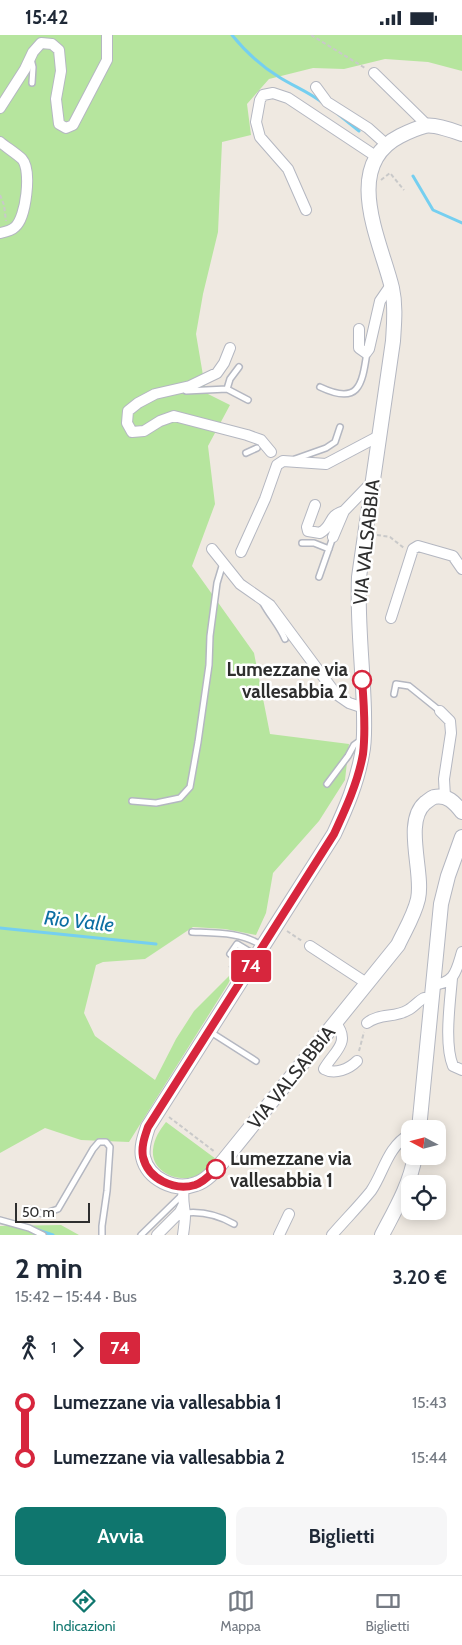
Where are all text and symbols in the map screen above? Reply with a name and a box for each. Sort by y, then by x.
text: 15:42 [25,6,68,29]
street label: VIA VALSABBIA [348,478,385,606]
place label: Lumezzane via vallesabbia 2 [226,658,349,703]
marker: Lumezzane via vallesabbia 2 [352,670,372,690]
water label: Rio Valle [43,905,115,937]
line badge: 74 [228,950,274,982]
text: 74 [241,955,261,977]
street label: VIA VALSABBIA [243,1021,340,1134]
north arrow [401,1120,446,1165]
map controls [401,1120,446,1220]
place label: Lumezzane via vallesabbia 1 [230,1147,352,1192]
marker: Lumezzane via vallesabbia 1 [206,1159,226,1179]
button: locate [401,1175,446,1220]
scale bar [15,1200,90,1223]
text: 50 m [22,1203,55,1221]
text: 2 min [15,1251,83,1285]
text: 3.20 € [393,1266,447,1289]
text: 15:42 – 15:44 · Bus [15,1287,137,1306]
icon: walk [15,1334,43,1362]
icon: forward [64,1334,92,1362]
text: 74 [110,1337,130,1359]
text: 1 [51,1338,56,1357]
text: Lumezzane via vallesabbia 1 [53,1391,282,1414]
text: 15:43 [412,1393,447,1412]
text: Lumezzane via vallesabbia 2 [53,1446,285,1469]
text: 15:44 [411,1448,447,1467]
button: Avvia [15,1507,226,1565]
button: Biglietti [236,1507,447,1565]
tab: Indicazioni [52,1587,116,1635]
tab: Mappa [220,1587,261,1635]
tab: Biglietti [366,1587,410,1635]

